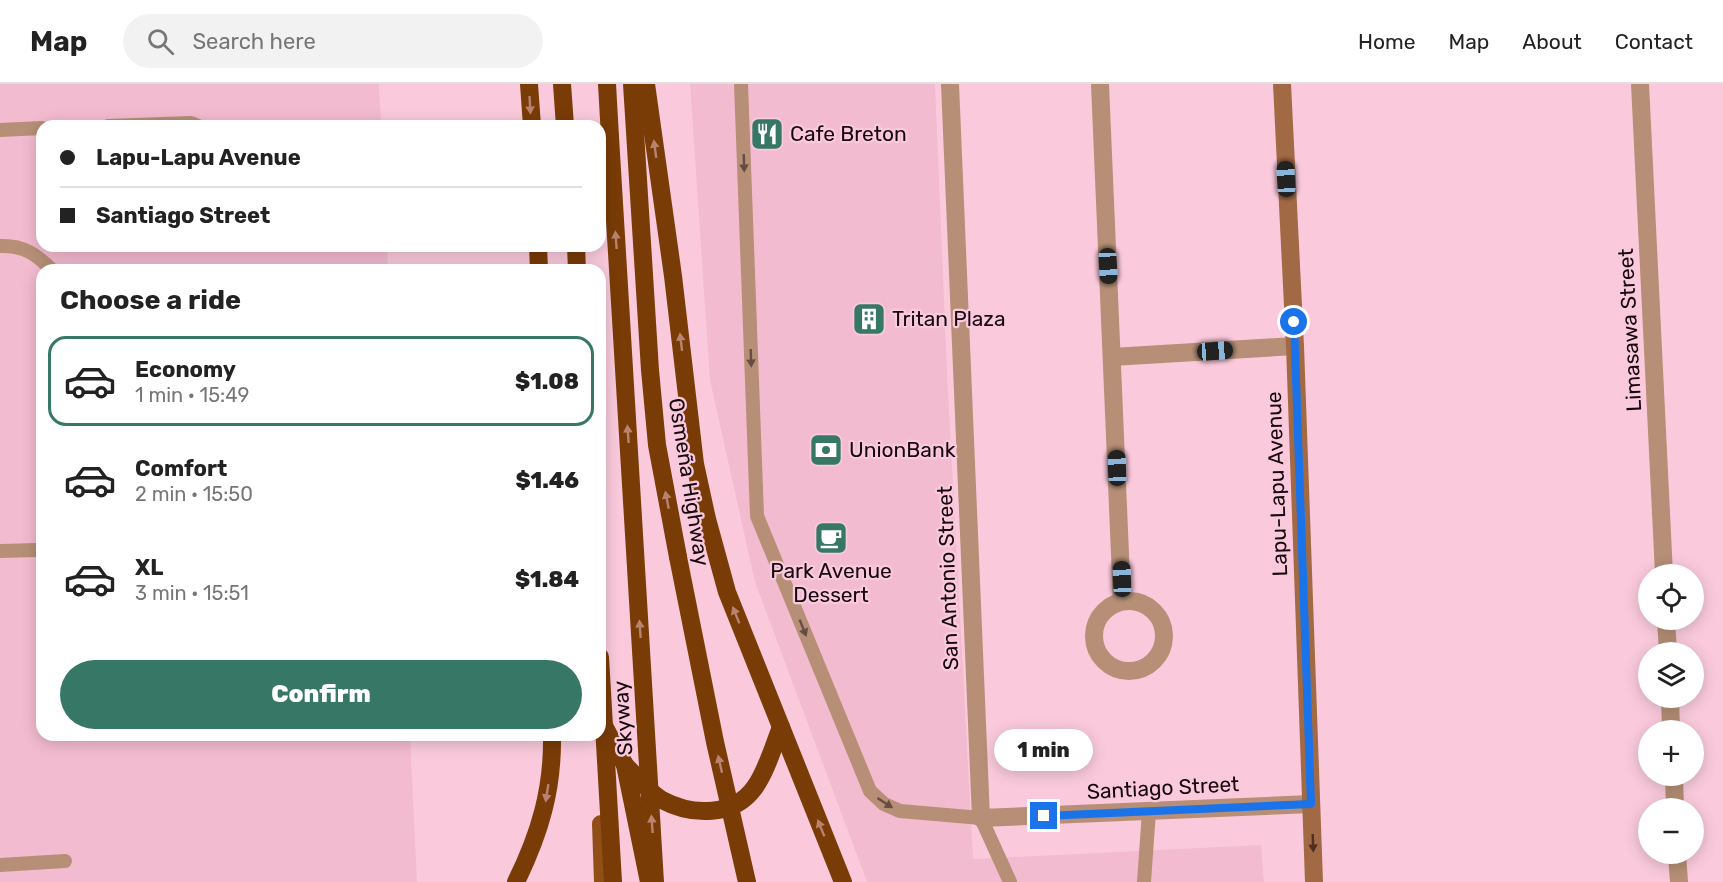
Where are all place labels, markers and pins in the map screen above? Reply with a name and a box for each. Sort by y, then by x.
restaurant icon: Cafe Breton [749,116,785,152]
place label: Cafe Breton [790,121,907,146]
building icon: Tritan Plaza [851,301,887,337]
place label: Tritan Plaza [892,306,1006,331]
bank icon: UnionBank [808,432,844,468]
place label: UnionBank [849,437,956,462]
cafe icon: Park Avenue Dessert [813,520,849,556]
place label: Park Avenue Dessert [770,558,892,607]

